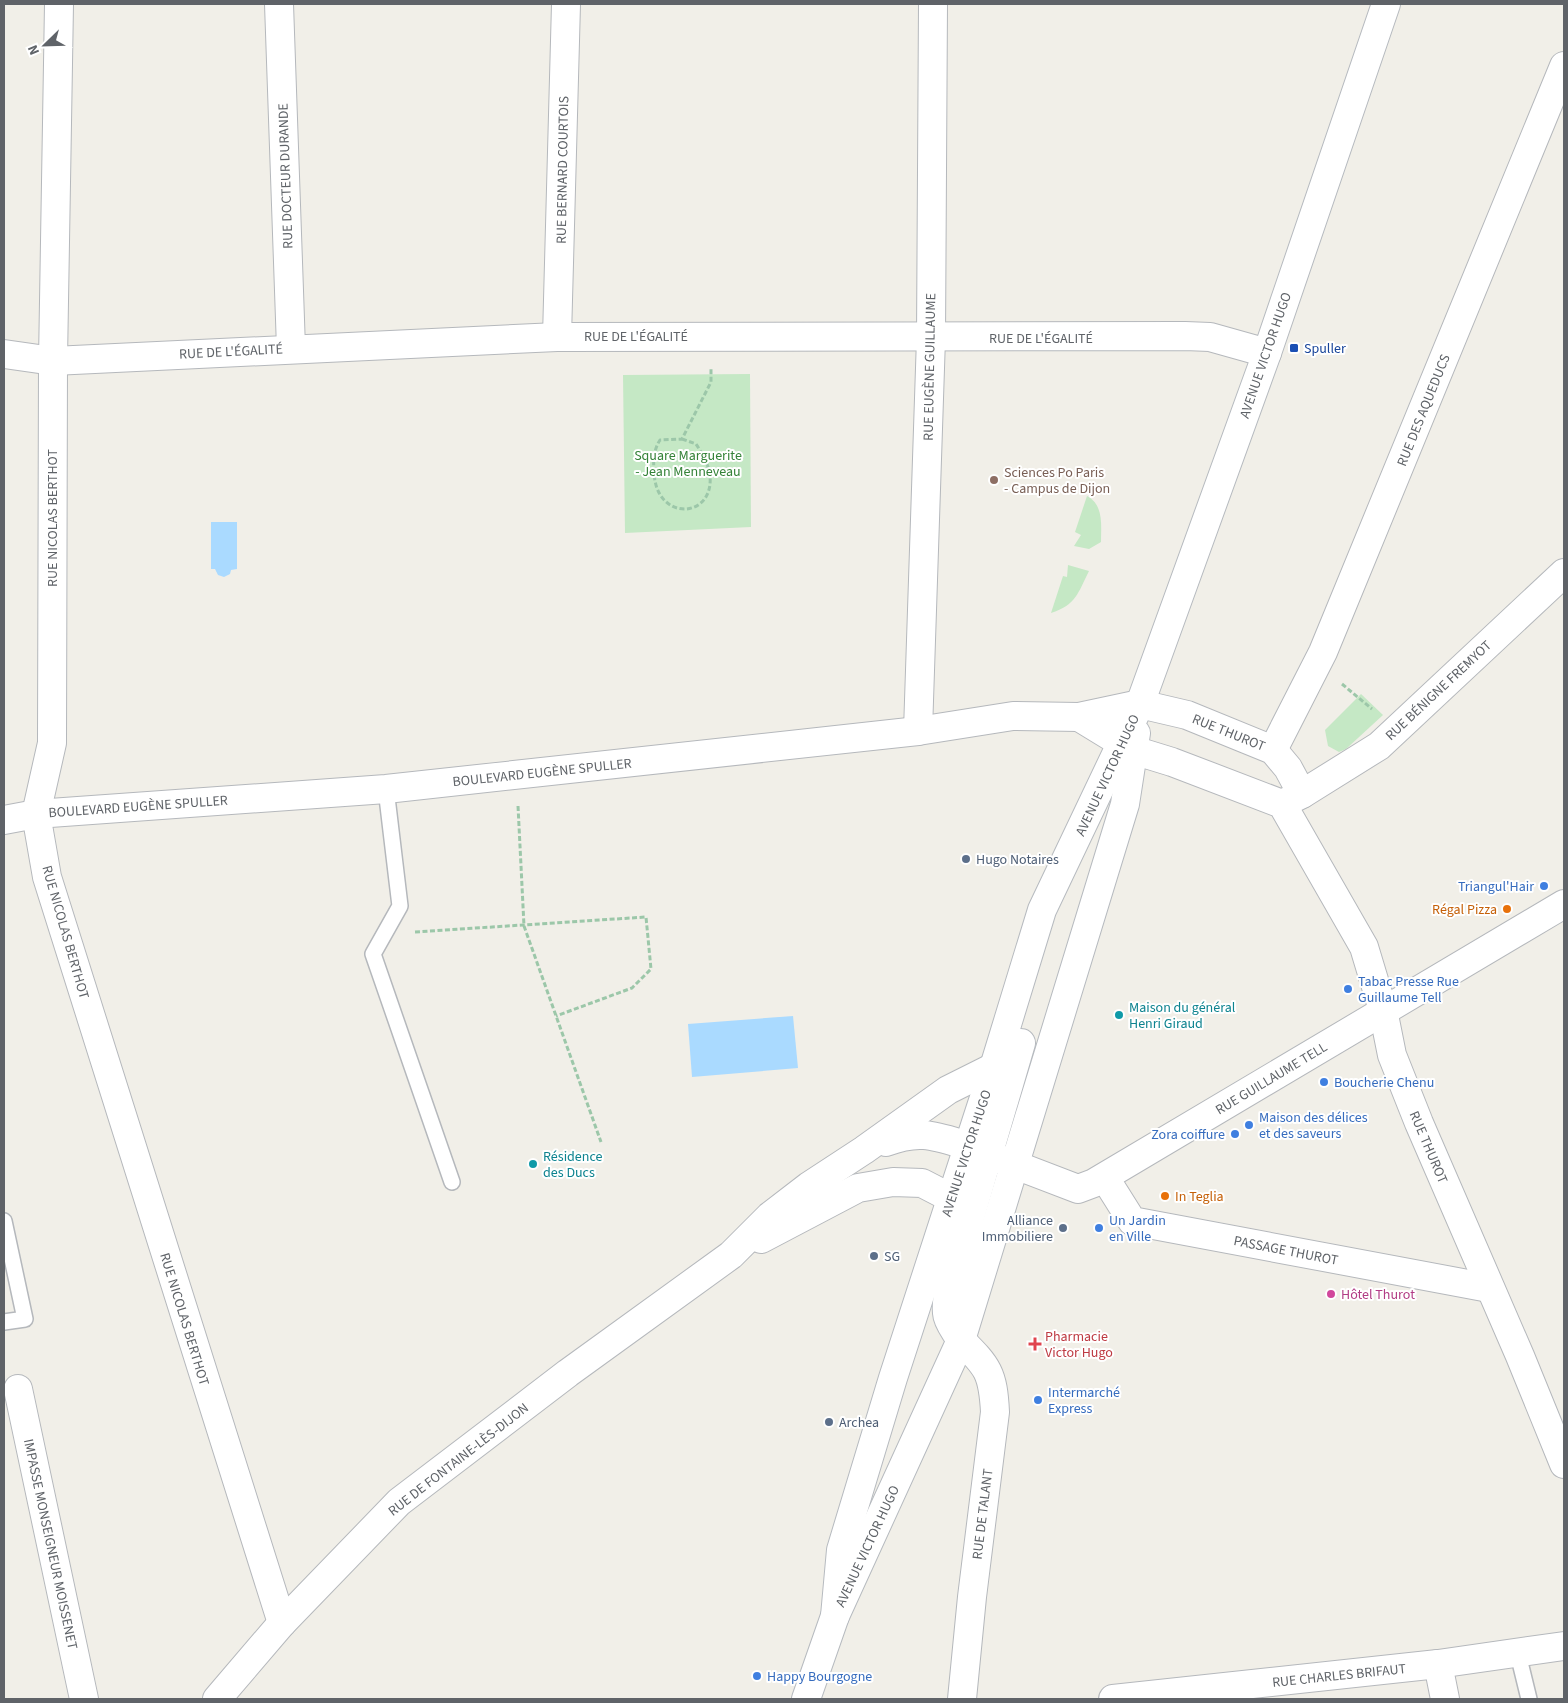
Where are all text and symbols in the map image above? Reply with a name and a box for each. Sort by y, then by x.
north arrow [20,20,70,70]
text: N [23,41,45,58]
street label: RUE BERNARD COURTOIS [552,96,574,244]
street label: RUE DOCTEUR DURANDE [273,103,299,249]
street label: AVENUE VICTOR HUGO [1235,290,1297,421]
street label: RUE EUGÈNE GUILLAUME [919,293,941,441]
street label: RUE DE L'ÉGALITÉ [584,327,688,347]
street label: RUE DE L'ÉGALITÉ [989,329,1093,349]
street label: RUE DE L'ÉGALITÉ [179,339,283,365]
place label: Spuller [1304,339,1346,359]
marker: Spuller [1288,342,1300,354]
street label: RUE DES AQUEDUCS [1392,351,1456,469]
park label: Square Marguerite - Jean Menneveau [634,446,742,482]
street label: RUE NICOLAS BERTHOT [43,449,63,587]
place label: Sciences Po Paris - Campus de Dijon [1004,463,1110,499]
marker: Sciences Po Paris - Campus de Dijon [988,474,1000,486]
street label: RUE BÉNIGNE FREMYOT [1381,636,1497,745]
street label: RUE THUROT [1189,709,1269,757]
street label: AVENUE VICTOR HUGO [1071,711,1145,840]
street label: BOULEVARD EUGÈNE SPULLER [452,754,633,792]
street label: BOULEVARD EUGÈNE SPULLER [48,791,228,823]
place label: Hugo Notaires [976,850,1059,870]
marker: Hugo Notaires [960,853,972,865]
street label: RUE NICOLAS BERTHOT [36,863,94,1002]
place label: Triangul'Hair [1458,877,1534,897]
marker: Triangul'Hair [1538,880,1550,892]
place label: Régal Pizza [1432,900,1497,920]
marker: Régal Pizza [1501,903,1513,915]
place label: Tabac Presse Rue Guillaume Tell [1358,972,1459,1008]
marker: Tabac Presse Rue Guillaume Tell [1342,983,1354,995]
place label: Maison du général Henri Giraud [1129,998,1236,1034]
marker: Maison du général Henri Giraud [1113,1009,1125,1021]
street label: RUE GUILLAUME TELL [1212,1037,1331,1120]
place label: Boucherie Chenu [1334,1073,1434,1093]
marker: Boucherie Chenu [1318,1076,1330,1088]
street label: AVENUE VICTOR HUGO [937,1087,997,1219]
place label: Maison des délices et des saveurs [1259,1108,1368,1144]
street label: RUE THUROT [1404,1108,1453,1187]
marker: Maison des délices et des saveurs [1243,1119,1255,1131]
place label: Zora coiffure [1151,1125,1225,1145]
marker: Zora coiffure [1229,1128,1241,1140]
place label: Résidence des Ducs [543,1147,603,1183]
marker: Résidence des Ducs [527,1158,539,1170]
place label: In Teglia [1175,1187,1224,1207]
marker: In Teglia [1159,1190,1171,1202]
place label: Alliance Immobiliere [982,1211,1053,1247]
place label: Un Jardin en Ville [1109,1211,1166,1247]
marker: Alliance Immobiliere [1057,1222,1069,1234]
marker: Un Jardin en Ville [1093,1222,1105,1234]
street label: PASSAGE THUROT [1232,1231,1340,1271]
place label: SG [884,1247,900,1267]
street label: RUE NICOLAS BERTHOT [154,1250,214,1389]
marker: SG [868,1250,880,1262]
place label: Hôtel Thurot [1341,1285,1415,1305]
marker: Hôtel Thurot [1325,1288,1337,1300]
place label: Pharmacie Victor Hugo [1045,1327,1113,1363]
marker: Pharmacie Victor Hugo [1029,1338,1041,1350]
place label: Intermarché Express [1048,1383,1120,1419]
marker: Intermarché Express [1032,1394,1044,1406]
street label: RUE DE FONTAINE-LÈS-DIJON [384,1398,533,1521]
place label: Archea [839,1413,879,1433]
marker: Archea [823,1416,835,1428]
street label: IMPASSE MONSEIGNEUR MOISSENET [18,1437,82,1652]
street label: RUE DE TALANT [967,1467,999,1561]
street label: AVENUE VICTOR HUGO [831,1482,905,1611]
street label: RUE CHARLES BRIFAUT [1271,1659,1408,1693]
place label: Happy Bourgogne [767,1667,872,1687]
marker: Happy Bourgogne [751,1670,763,1682]

